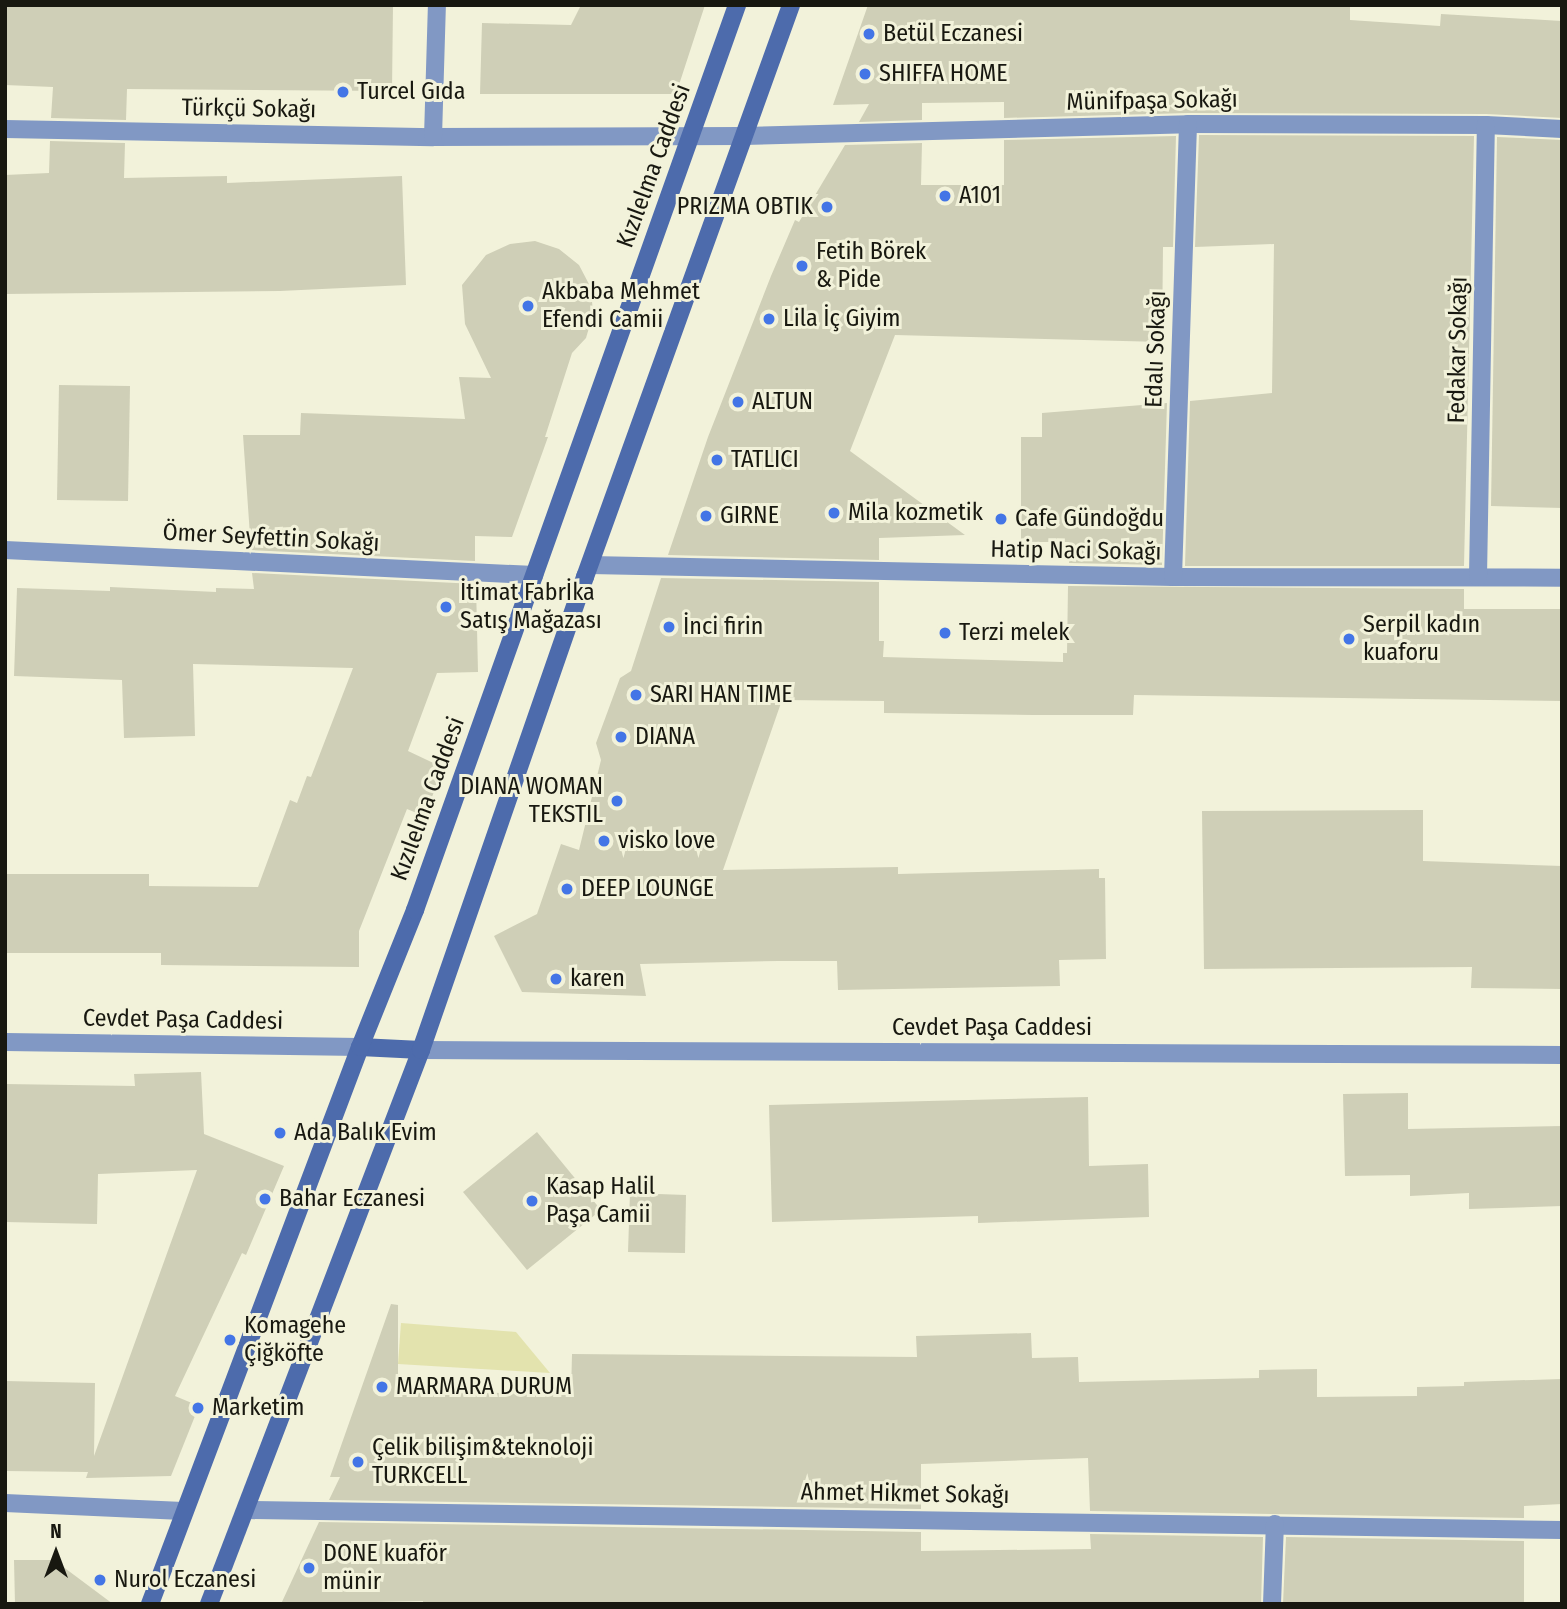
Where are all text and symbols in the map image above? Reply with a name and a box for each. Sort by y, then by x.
place label: Betül Eczanesi [883,20,1023,48]
marker: Betül Eczanesi [861,26,877,42]
place label: SHIFFA HOME [879,60,1008,88]
marker: SHIFFA HOME [857,66,873,82]
place label: Turcel Gıda [357,78,465,106]
street label: Kızılelma Caddesi [611,80,697,252]
marker: Turcel Gıda [335,84,351,100]
street label: Münifpaşa Sokağı [1066,85,1238,117]
street label: Türkçü Sokağı [181,93,317,125]
place label: A101 [959,182,1001,210]
marker: A101 [937,188,953,204]
place label: PRIZMA OBTIK [677,193,813,221]
marker: PRIZMA OBTIK [819,199,835,215]
place label: Fetih Börek & Pide [816,238,926,294]
marker: Fetih Börek & Pide [794,258,810,274]
street label: Fedakar Sokağı [1442,276,1474,424]
place label: Akbaba Mehmet Efendi Camii [542,278,700,334]
street label: Edalı Sokağı [1140,290,1172,408]
marker: Akbaba Mehmet Efendi Camii [520,298,536,314]
place label: Lila İç Giyim [783,305,901,333]
marker: Lila İç Giyim [761,311,777,327]
place label: ALTUN [752,388,813,416]
marker: ALTUN [730,394,746,410]
place label: TATLICI [731,446,799,474]
marker: TATLICI [709,452,725,468]
place label: Mila kozmetik [848,499,983,527]
place label: GIRNE [720,502,779,530]
marker: Mila kozmetik [826,505,842,521]
place label: Cafe Gündoğdu [1015,505,1164,533]
marker: GIRNE [698,508,714,524]
marker: Cafe Gündoğdu [993,511,1009,527]
street label: Ömer Seyfettin Sokağı [162,518,380,558]
street label: Hatip Naci Sokağı [990,535,1162,567]
place label: İtimat Fabrİka Satış Mağazası [460,579,602,635]
marker: İtimat Fabrİka Satış Mağazası [438,599,454,615]
place label: Serpil kadın kuaforu [1363,611,1480,667]
place label: İnci firin [683,613,764,641]
marker: İnci firin [661,619,677,635]
place label: Terzi melek [959,619,1070,647]
marker: Terzi melek [937,625,953,641]
marker: Serpil kadın kuaforu [1341,631,1357,647]
place label: SARI HAN TIME [650,681,793,709]
marker: SARI HAN TIME [628,687,644,703]
street label: Kızılelma Caddesi [385,713,471,885]
place label: DIANA [635,723,695,751]
marker: DIANA [613,729,629,745]
place label: DIANA WOMAN TEKSTIL [460,773,603,829]
marker: DIANA WOMAN TEKSTIL [609,793,625,809]
place label: visko love [618,827,715,855]
marker: visko love [596,833,612,849]
place label: DEEP LOUNGE [581,875,714,903]
marker: DEEP LOUNGE [559,881,575,897]
place label: karen [570,965,625,993]
marker: karen [548,971,564,987]
street label: Cevdet Paşa Caddesi [83,1004,283,1036]
street label: Cevdet Paşa Caddesi [892,1014,1092,1042]
place label: Ada Balık Evim [294,1119,437,1147]
marker: Ada Balık Evim [272,1125,288,1141]
place label: Kasap Halil Paşa Camii [546,1173,655,1229]
place label: Bahar Eczanesi [279,1185,425,1213]
marker: Bahar Eczanesi [257,1191,273,1207]
marker: Kasap Halil Paşa Camii [524,1193,540,1209]
place label: Komagehe Çiğköfte [244,1312,346,1368]
marker: Komagehe Çiğköfte [222,1332,238,1348]
place label: MARMARA DURUM [396,1373,572,1401]
marker: MARMARA DURUM [374,1379,390,1395]
place label: Marketim [212,1394,304,1422]
marker: Marketim [190,1400,206,1416]
place label: Çelik bilişim&teknoloji TURKCELL [372,1434,593,1490]
marker: Çelik bilişim&teknoloji TURKCELL [350,1454,366,1470]
street label: Ahmet Hikmet Sokağı [800,1478,1010,1510]
north arrow [21,1518,91,1588]
text: N [50,1520,62,1543]
place label: DONE kuaför münir [323,1540,447,1596]
marker: DONE kuaför münir [301,1560,317,1576]
place label: Nurol Eczanesi [114,1566,256,1594]
marker: Nurol Eczanesi [92,1572,108,1588]

